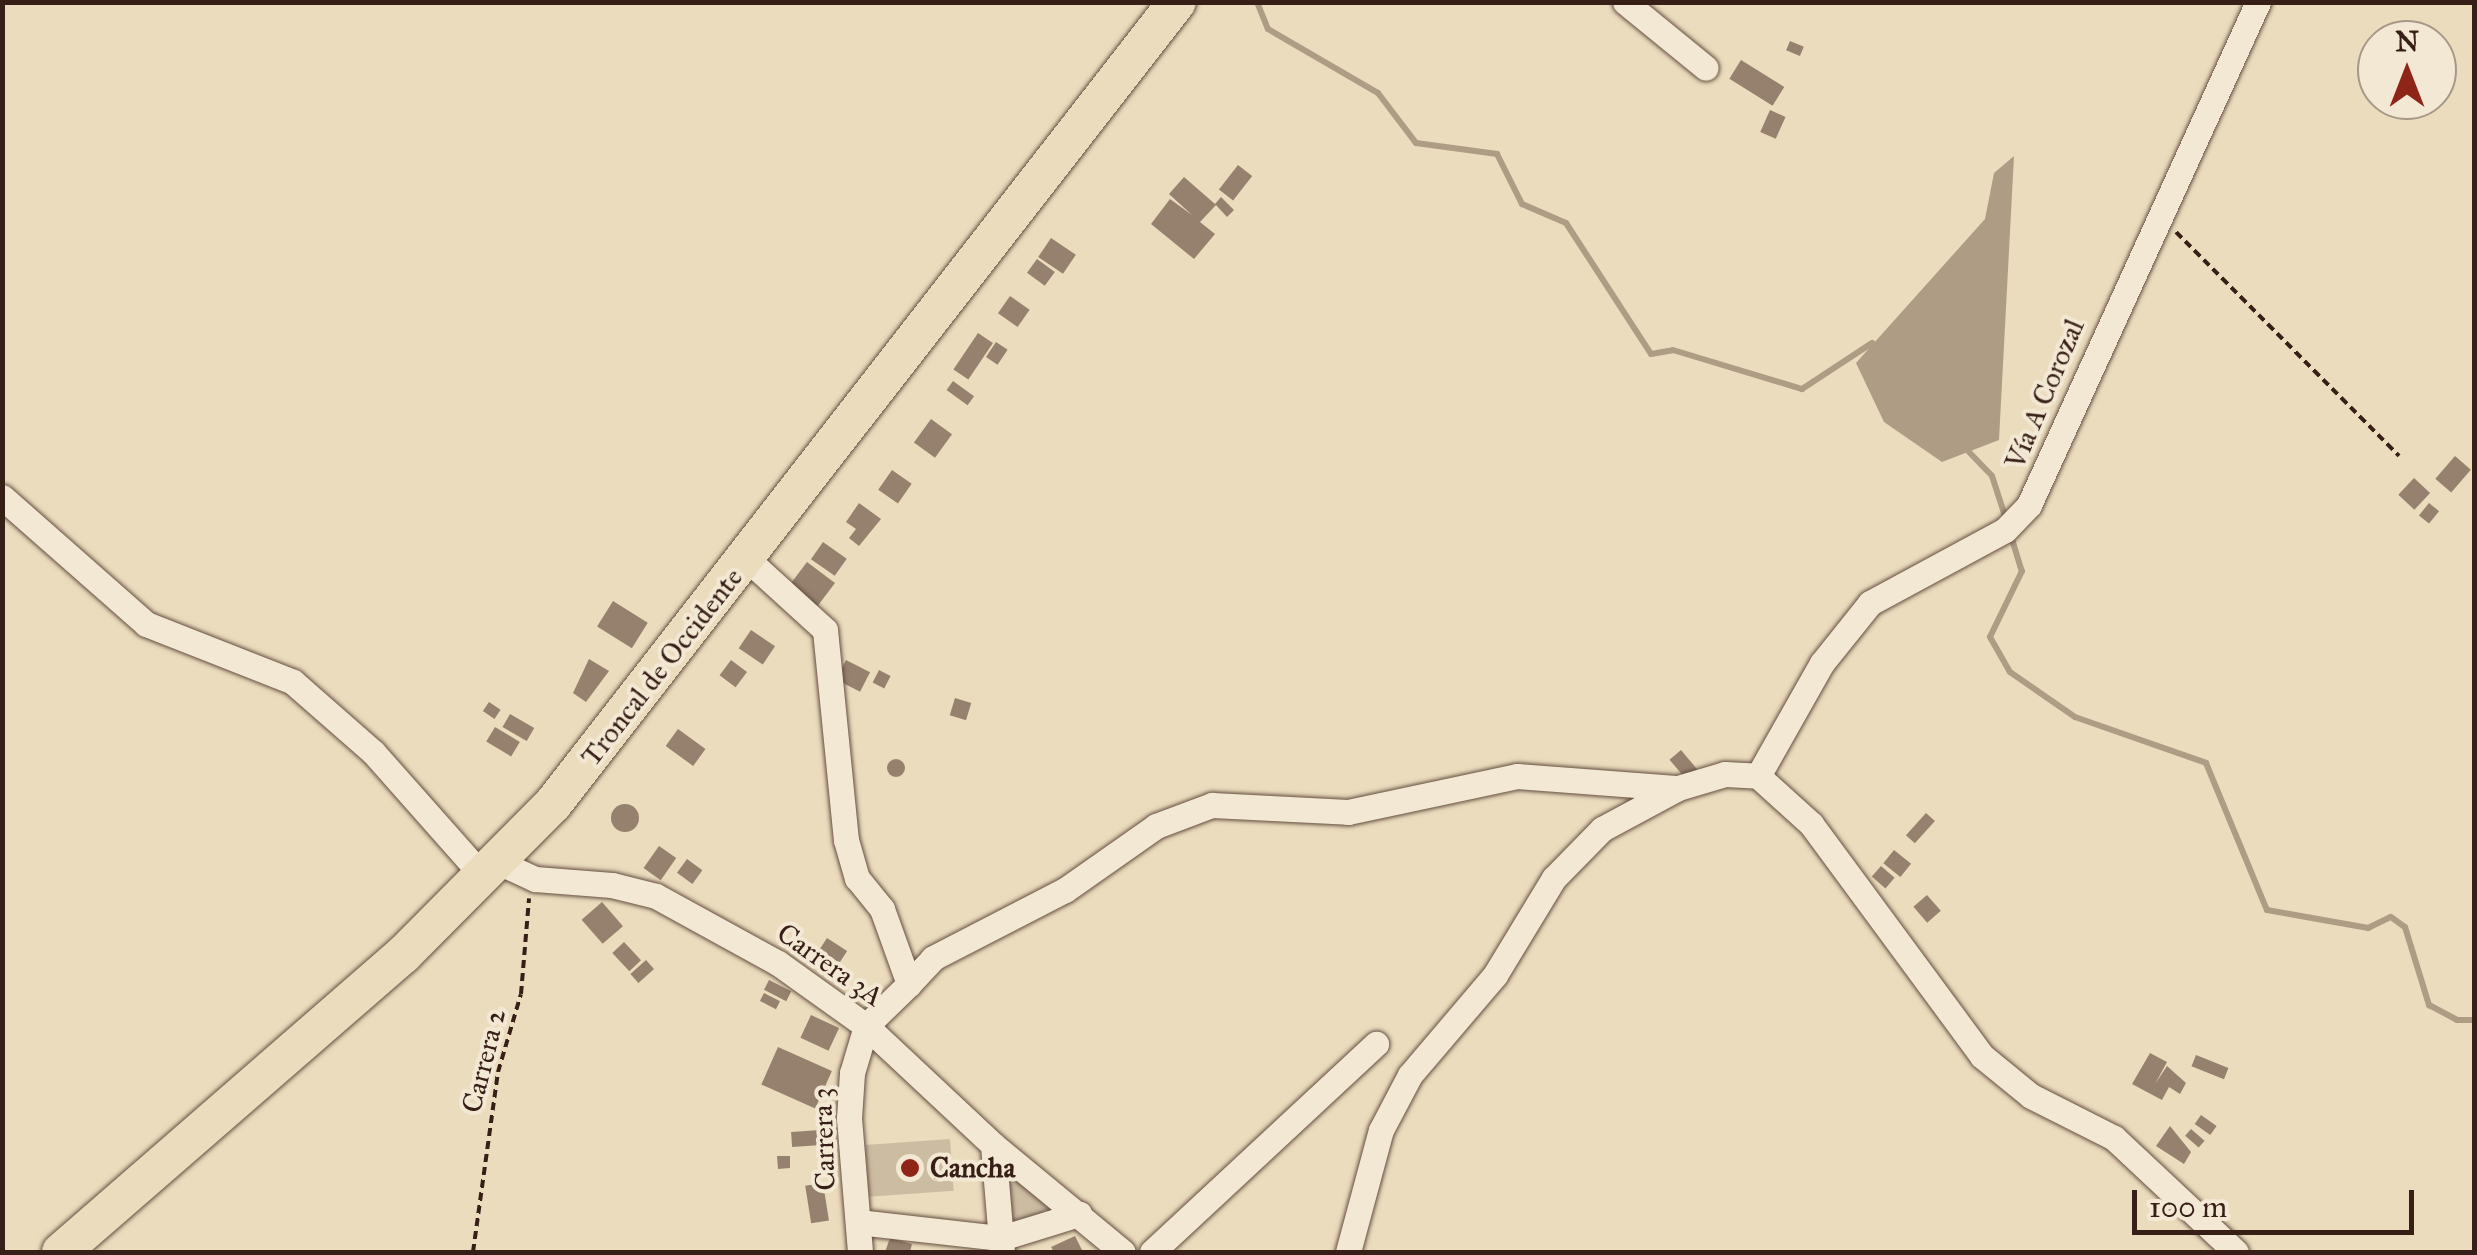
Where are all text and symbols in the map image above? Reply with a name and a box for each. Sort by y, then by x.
north arrow [2357,20,2457,120]
text: N [2395,24,2419,59]
street label: Vía A Corozal [1998,314,2092,474]
street label: Troncal de Occidente [574,561,750,773]
street label: Carrera 3A [770,916,890,1014]
street label: Carrera 2 [455,1006,513,1116]
street label: Carrera 3 [805,1087,843,1191]
place label: Cancha [930,1151,1015,1185]
marker: Cancha [899,1157,921,1179]
scale bar [2137,1170,2420,1232]
text: 100 m [2149,1189,2227,1225]

